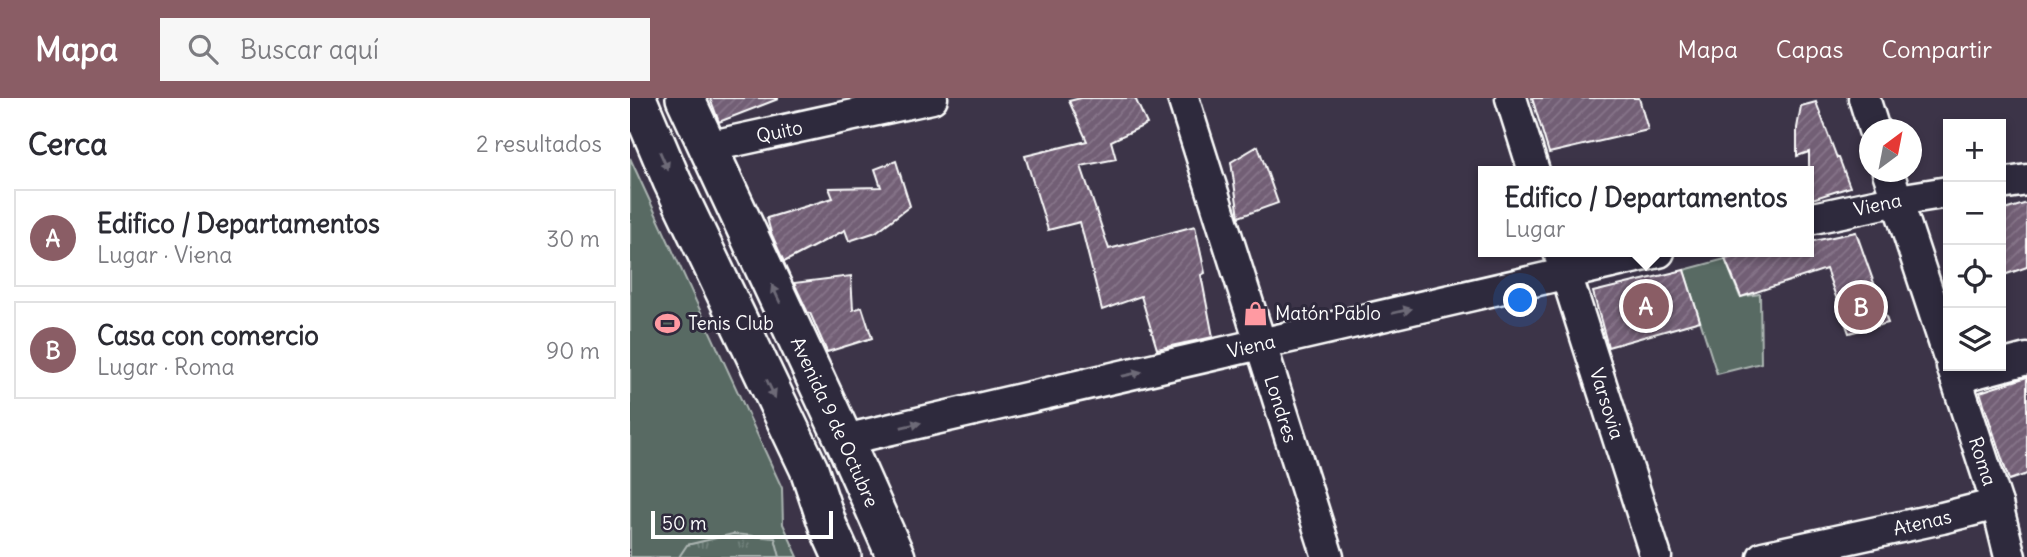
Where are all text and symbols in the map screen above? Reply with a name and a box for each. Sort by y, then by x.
search box [160,18,650,81]
text: Mapa [35,28,118,70]
icon: search [184,30,222,68]
text: Buscar aquí [240,33,379,66]
text: Mapa [1677,34,1738,64]
text: Capas [1776,34,1843,64]
text: Compartir [1881,34,1992,64]
street label: Quito [754,115,805,148]
north arrow [1859,119,1922,182]
map controls [1943,119,2006,371]
button: + [1943,119,2006,182]
text: Cerca [28,125,107,163]
text: 2 resultados [476,129,602,158]
one-way arrow [659,150,670,171]
popup [1478,166,1814,257]
text: Edifico / Departamentos [1505,181,1787,214]
button: − [1943,182,2006,245]
street label: Viena [1851,188,1904,221]
text: Edifico / Departamentos [97,207,380,240]
text: Lugar [1505,214,1565,243]
text: A [46,224,60,253]
text: 30 m [546,224,600,253]
text: Lugar · Viena [97,240,232,269]
button: locate [1943,245,2006,308]
pin: A [1623,280,1669,332]
pin: B [1838,281,1884,333]
your location [1503,283,1537,317]
one-way arrow [770,284,782,304]
shop icon: Matón Pablo [1241,299,1269,327]
place label: Matón Pablo [1275,301,1381,325]
one-way arrow [1391,305,1413,316]
button: layers [1943,308,2006,371]
sports icon: Tenis Club [654,309,682,337]
place label: Tenis Club [688,311,774,335]
text: Casa con comercio [97,319,319,352]
street label: Viena [1225,329,1278,363]
street label: Avenida 9 de Octubre [786,333,884,511]
text: B [45,336,61,365]
text: 90 m [546,336,600,365]
text: Lugar · Roma [97,352,235,381]
street label: Varsovia [1585,365,1630,442]
one-way arrow [1121,368,1143,379]
street label: Londres [1259,372,1303,445]
one-way arrow [766,378,777,399]
one-way arrow [900,419,922,430]
street label: Roma [1964,434,2002,489]
street label: Atenas [1891,504,1954,540]
scale bar [651,508,833,540]
text: 50 m [662,511,707,535]

